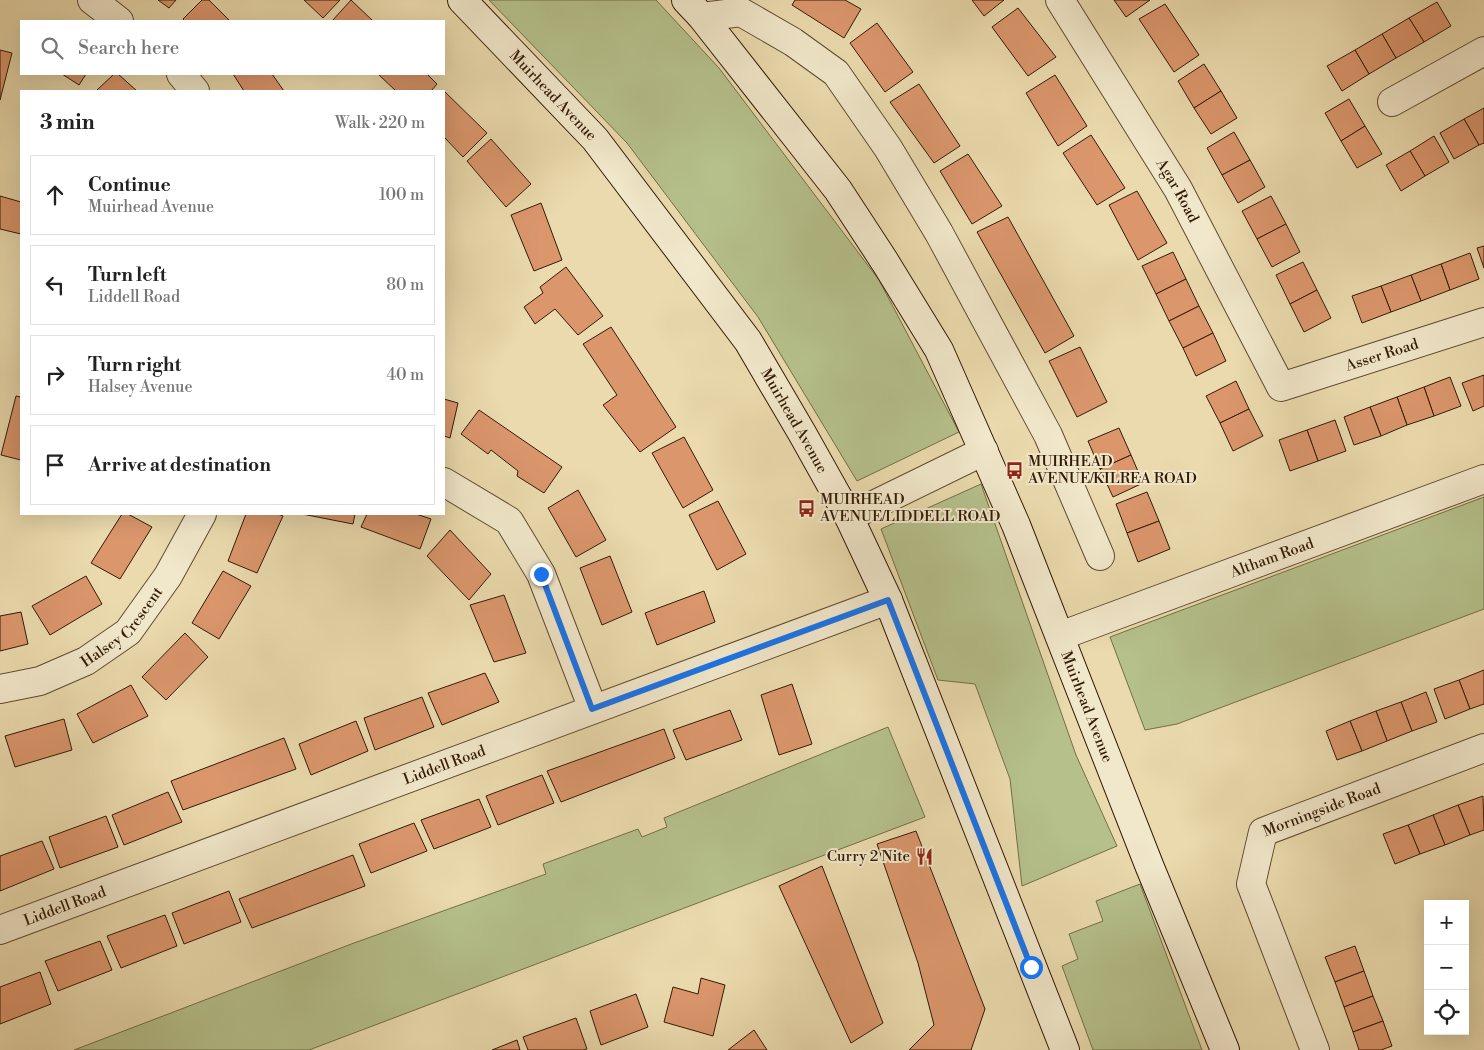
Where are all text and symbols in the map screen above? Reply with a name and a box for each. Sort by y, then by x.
search box [20,20,445,75]
icon: search [38,34,66,62]
text: Search here [78,36,179,60]
street label: Muirhead Avenue [505,46,601,145]
text: 3 min [40,110,95,136]
text: Walk · 220 m [335,113,425,133]
street label: Agar Road [1151,154,1203,226]
text: Continue [88,173,171,197]
icon: ahead [41,181,69,209]
text: 100 m [379,185,424,205]
text: Muirhead Avenue [88,197,214,217]
text: Turn left [88,263,167,287]
icon: left [41,271,69,299]
text: 80 m [386,275,424,295]
text: Liddell Road [88,287,180,307]
street label: Asser Road [1342,334,1421,376]
text: Turn right [88,353,181,377]
icon: right [41,361,69,389]
text: 40 m [387,365,424,385]
street label: Muirhead Avenue [756,365,832,477]
text: Halsey Avenue [88,377,192,397]
icon: arrive [41,451,69,479]
place label: MUIRHEAD AVENUE/KILREA ROAD [1027,452,1197,488]
text: Arrive at destination [88,453,271,477]
bus stop icon: MUIRHEAD AVENUE/KILREA ROAD [1004,460,1024,480]
place label: MUIRHEAD AVENUE/LIDDELL ROAD [819,490,1001,526]
bus stop icon: MUIRHEAD AVENUE/LIDDELL ROAD [796,498,816,518]
street label: Altham Road [1227,534,1317,582]
route end [530,563,553,586]
street label: Halsey Crescent [77,583,168,672]
street label: Muirhead Avenue [1056,648,1117,765]
street label: Liddell Road [401,741,489,789]
street label: Morningside Road [1260,779,1384,841]
restaurant icon: Curry 2 Nite [914,846,934,866]
place label: Curry 2 Nite [827,847,910,866]
street label: Liddell Road [21,882,109,930]
map controls [1424,900,1469,1035]
button: + [1424,900,1469,945]
button: − [1424,945,1469,990]
route start [1020,956,1043,979]
button: locate [1424,990,1469,1035]

